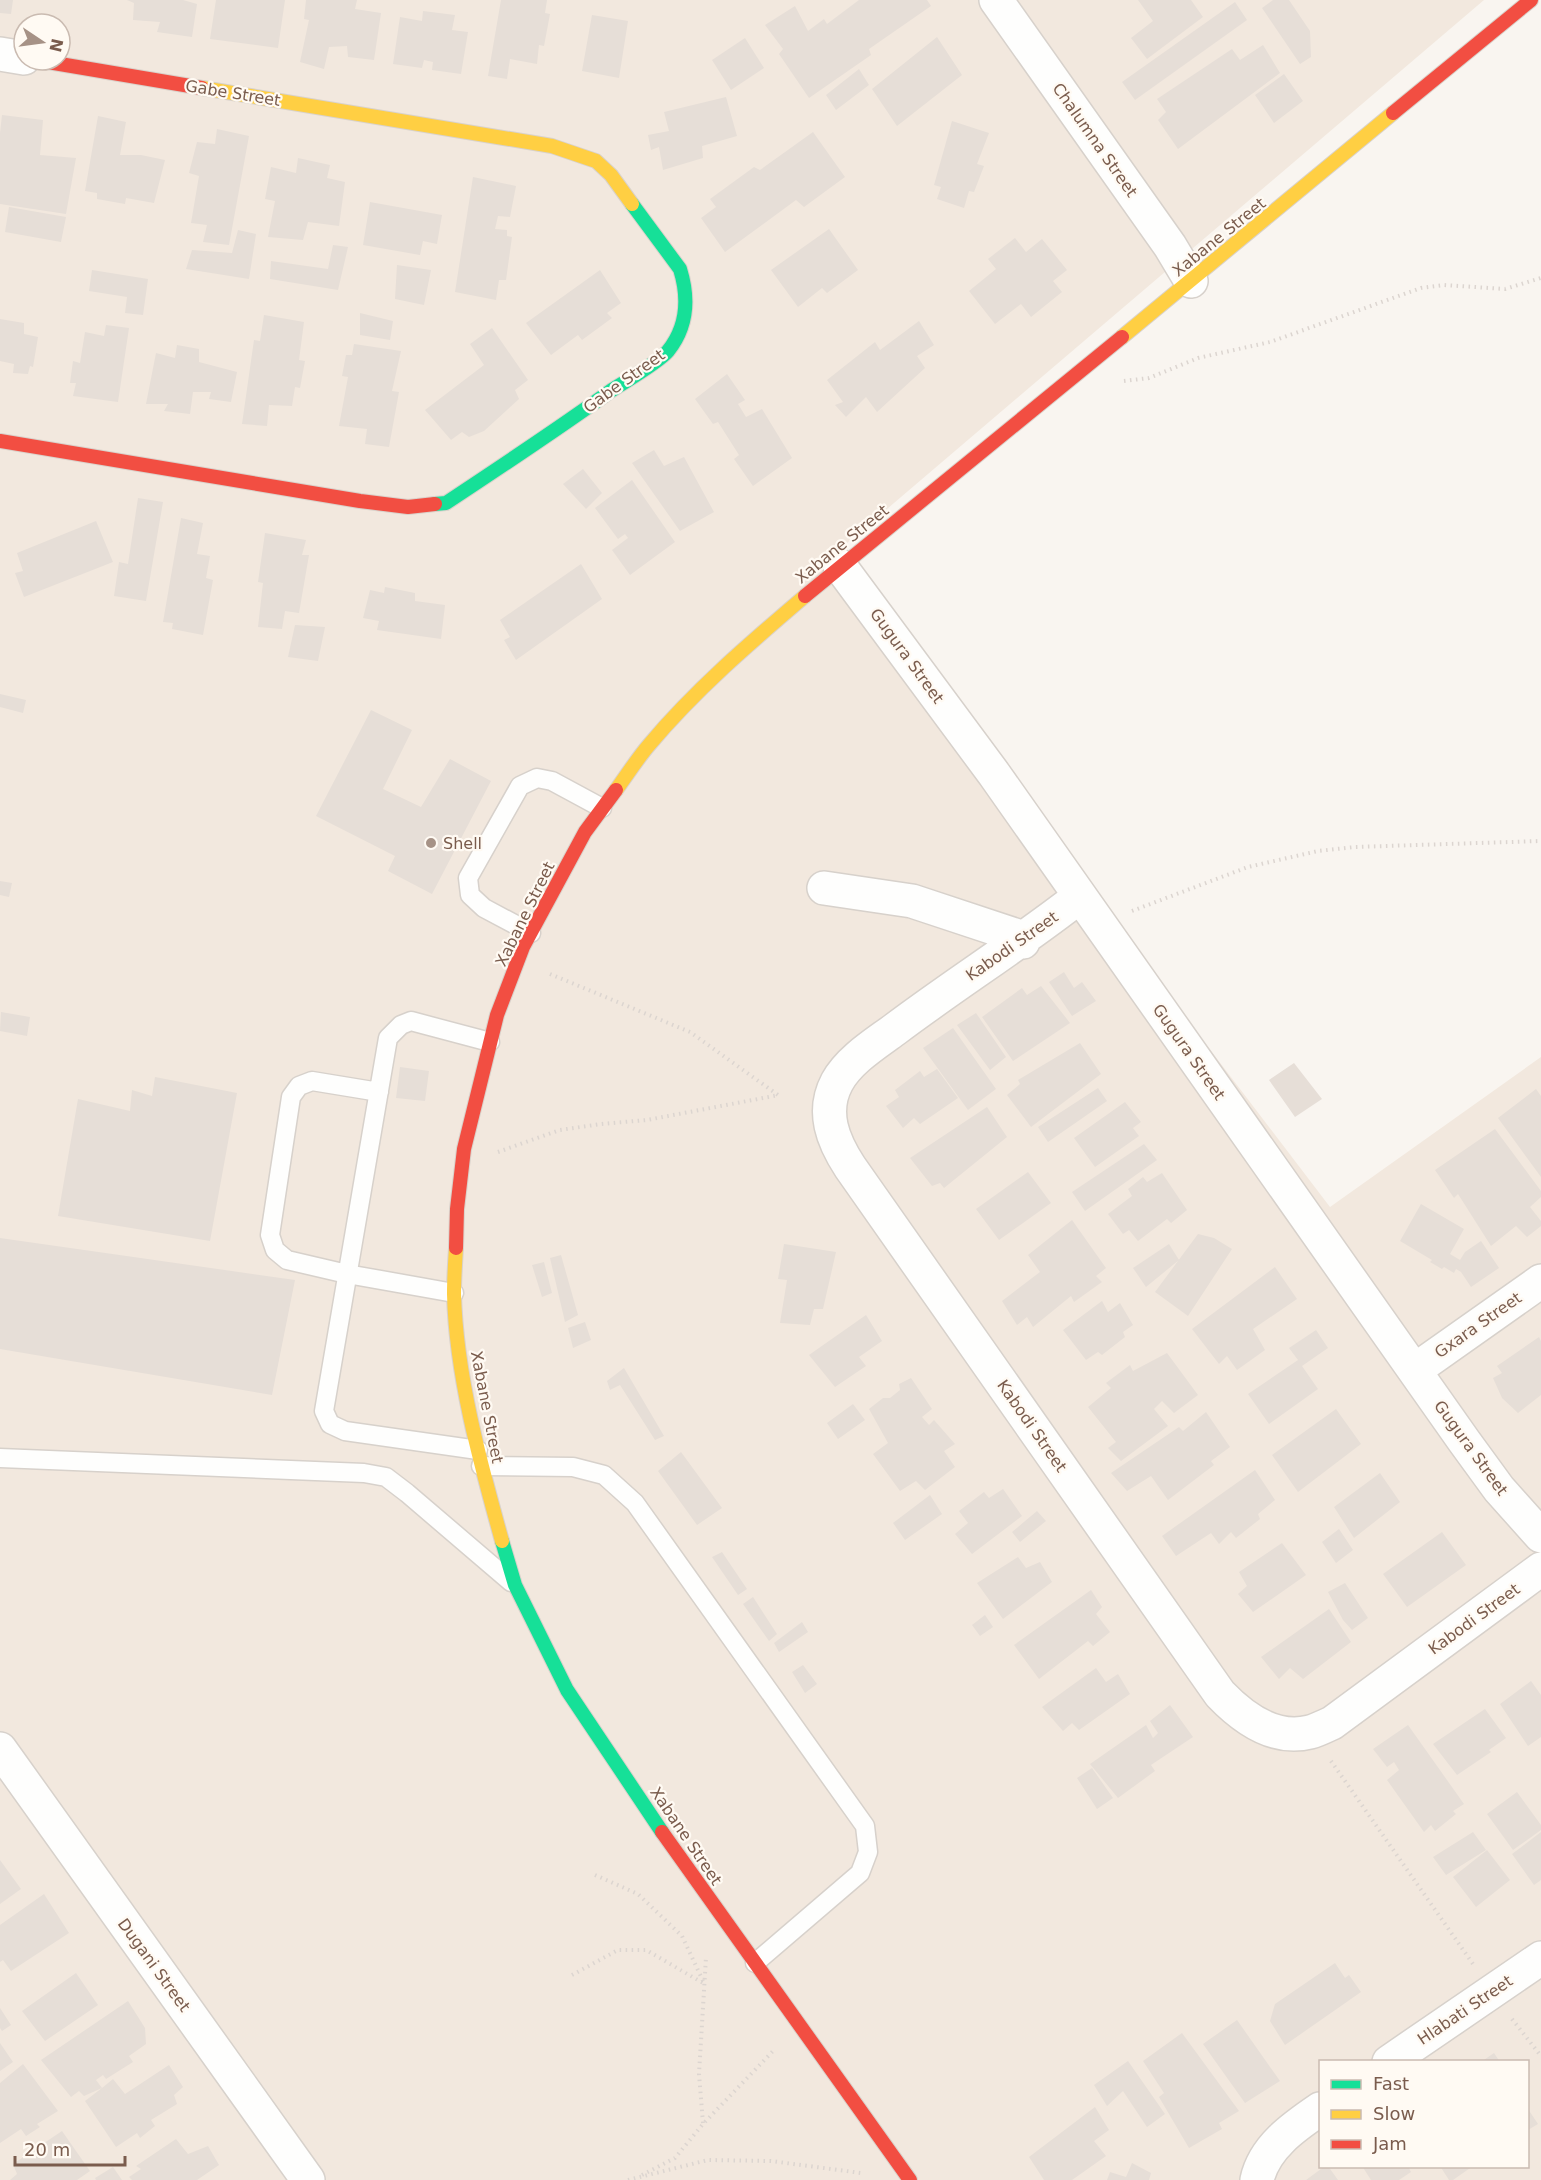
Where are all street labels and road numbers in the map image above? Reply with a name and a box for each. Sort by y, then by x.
street label: Gabe Street [184,76,282,110]
street label: Chalumna Street [1049,79,1141,201]
street label: Xabane Street [1169,194,1269,280]
street label: Gabe Street [580,345,668,417]
street label: Xabane Street [792,501,892,587]
street label: Gugura Street [866,605,948,707]
street label: Xabane Street [491,858,559,970]
street label: Kabodi Street [962,907,1062,985]
street label: Gugura Street [1149,1000,1229,1104]
street label: Gxara Street [1431,1288,1525,1362]
street label: Xabane Street [467,1349,507,1465]
street label: Kabodi Street [993,1376,1071,1476]
street label: Gugura Street [1430,1397,1512,1499]
street label: Kabodi Street [1425,1579,1523,1659]
street label: Xabane Street [646,1783,726,1889]
street label: Dugani Street [114,1915,194,2015]
street label: Hlabati Street [1414,1971,1516,2049]

